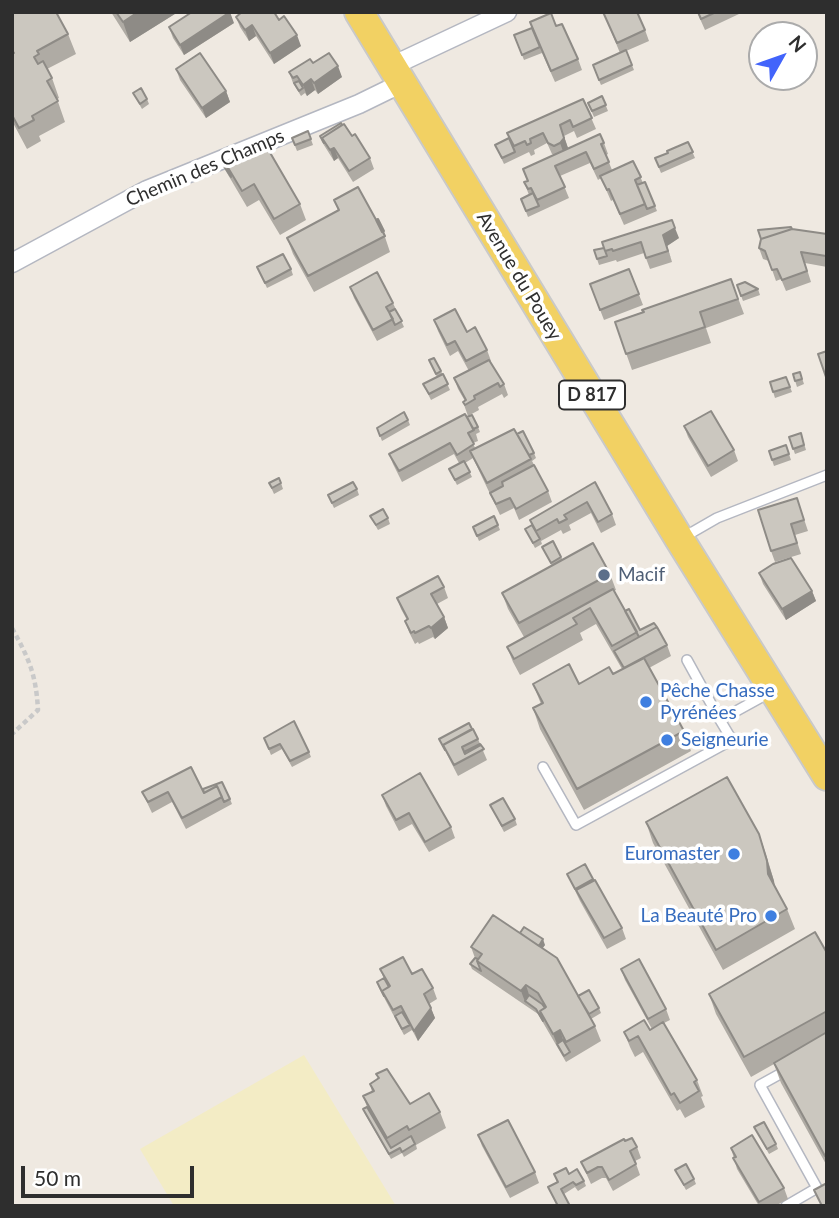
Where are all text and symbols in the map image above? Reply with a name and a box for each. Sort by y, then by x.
north arrow [748,21,818,91]
text: N [784,30,811,56]
street label: Chemin des Champs [122,124,288,212]
street label: Avenue du Pouey [472,208,566,344]
road number: D 817 [559,380,625,410]
place label: Macif [618,564,665,586]
marker: Macif [596,567,612,583]
place label: Pêche Chasse Pyrénées [660,680,775,724]
marker: Pêche Chasse Pyrénées [638,694,654,710]
place label: Seigneurie [681,729,768,751]
marker: Seigneurie [659,732,675,748]
place label: Euromaster [625,843,720,865]
marker: Euromaster [726,846,742,862]
place label: La Beauté Pro [641,905,757,927]
marker: La Beauté Pro [763,908,779,924]
scale bar [24,1152,198,1196]
text: 50 m [34,1165,81,1190]

